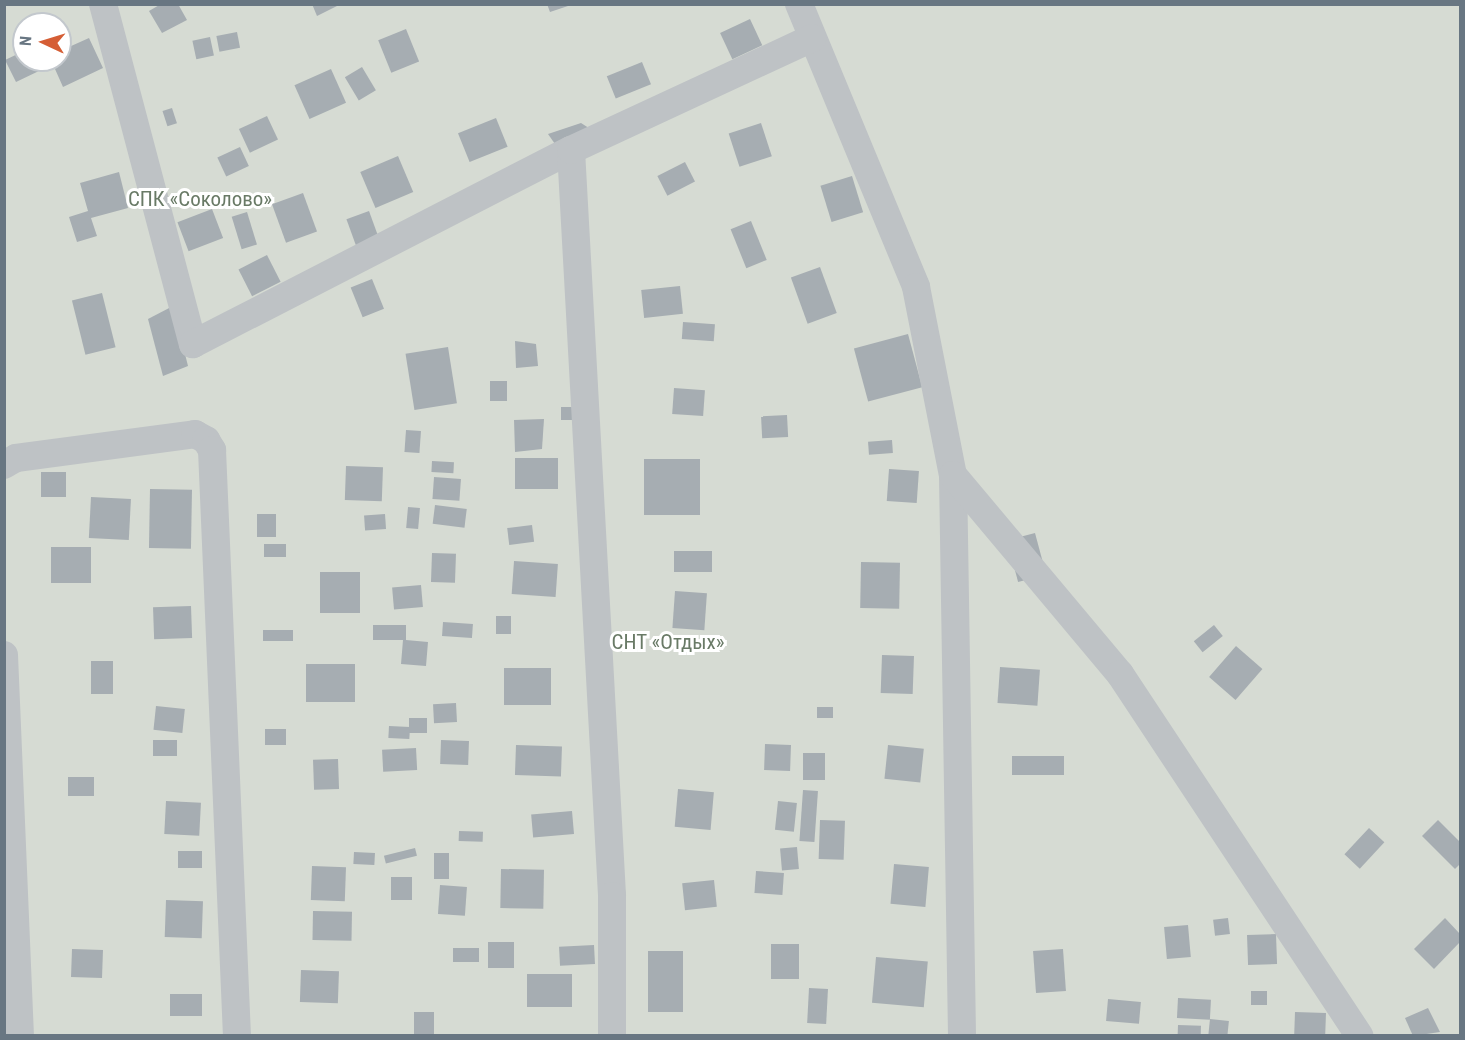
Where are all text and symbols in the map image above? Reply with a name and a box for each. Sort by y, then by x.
north arrow [12,12,72,72]
text: N [16,35,35,46]
park label: СПК «Соколово» [128,186,272,212]
park label: СНТ «Отдых» [611,629,725,655]

